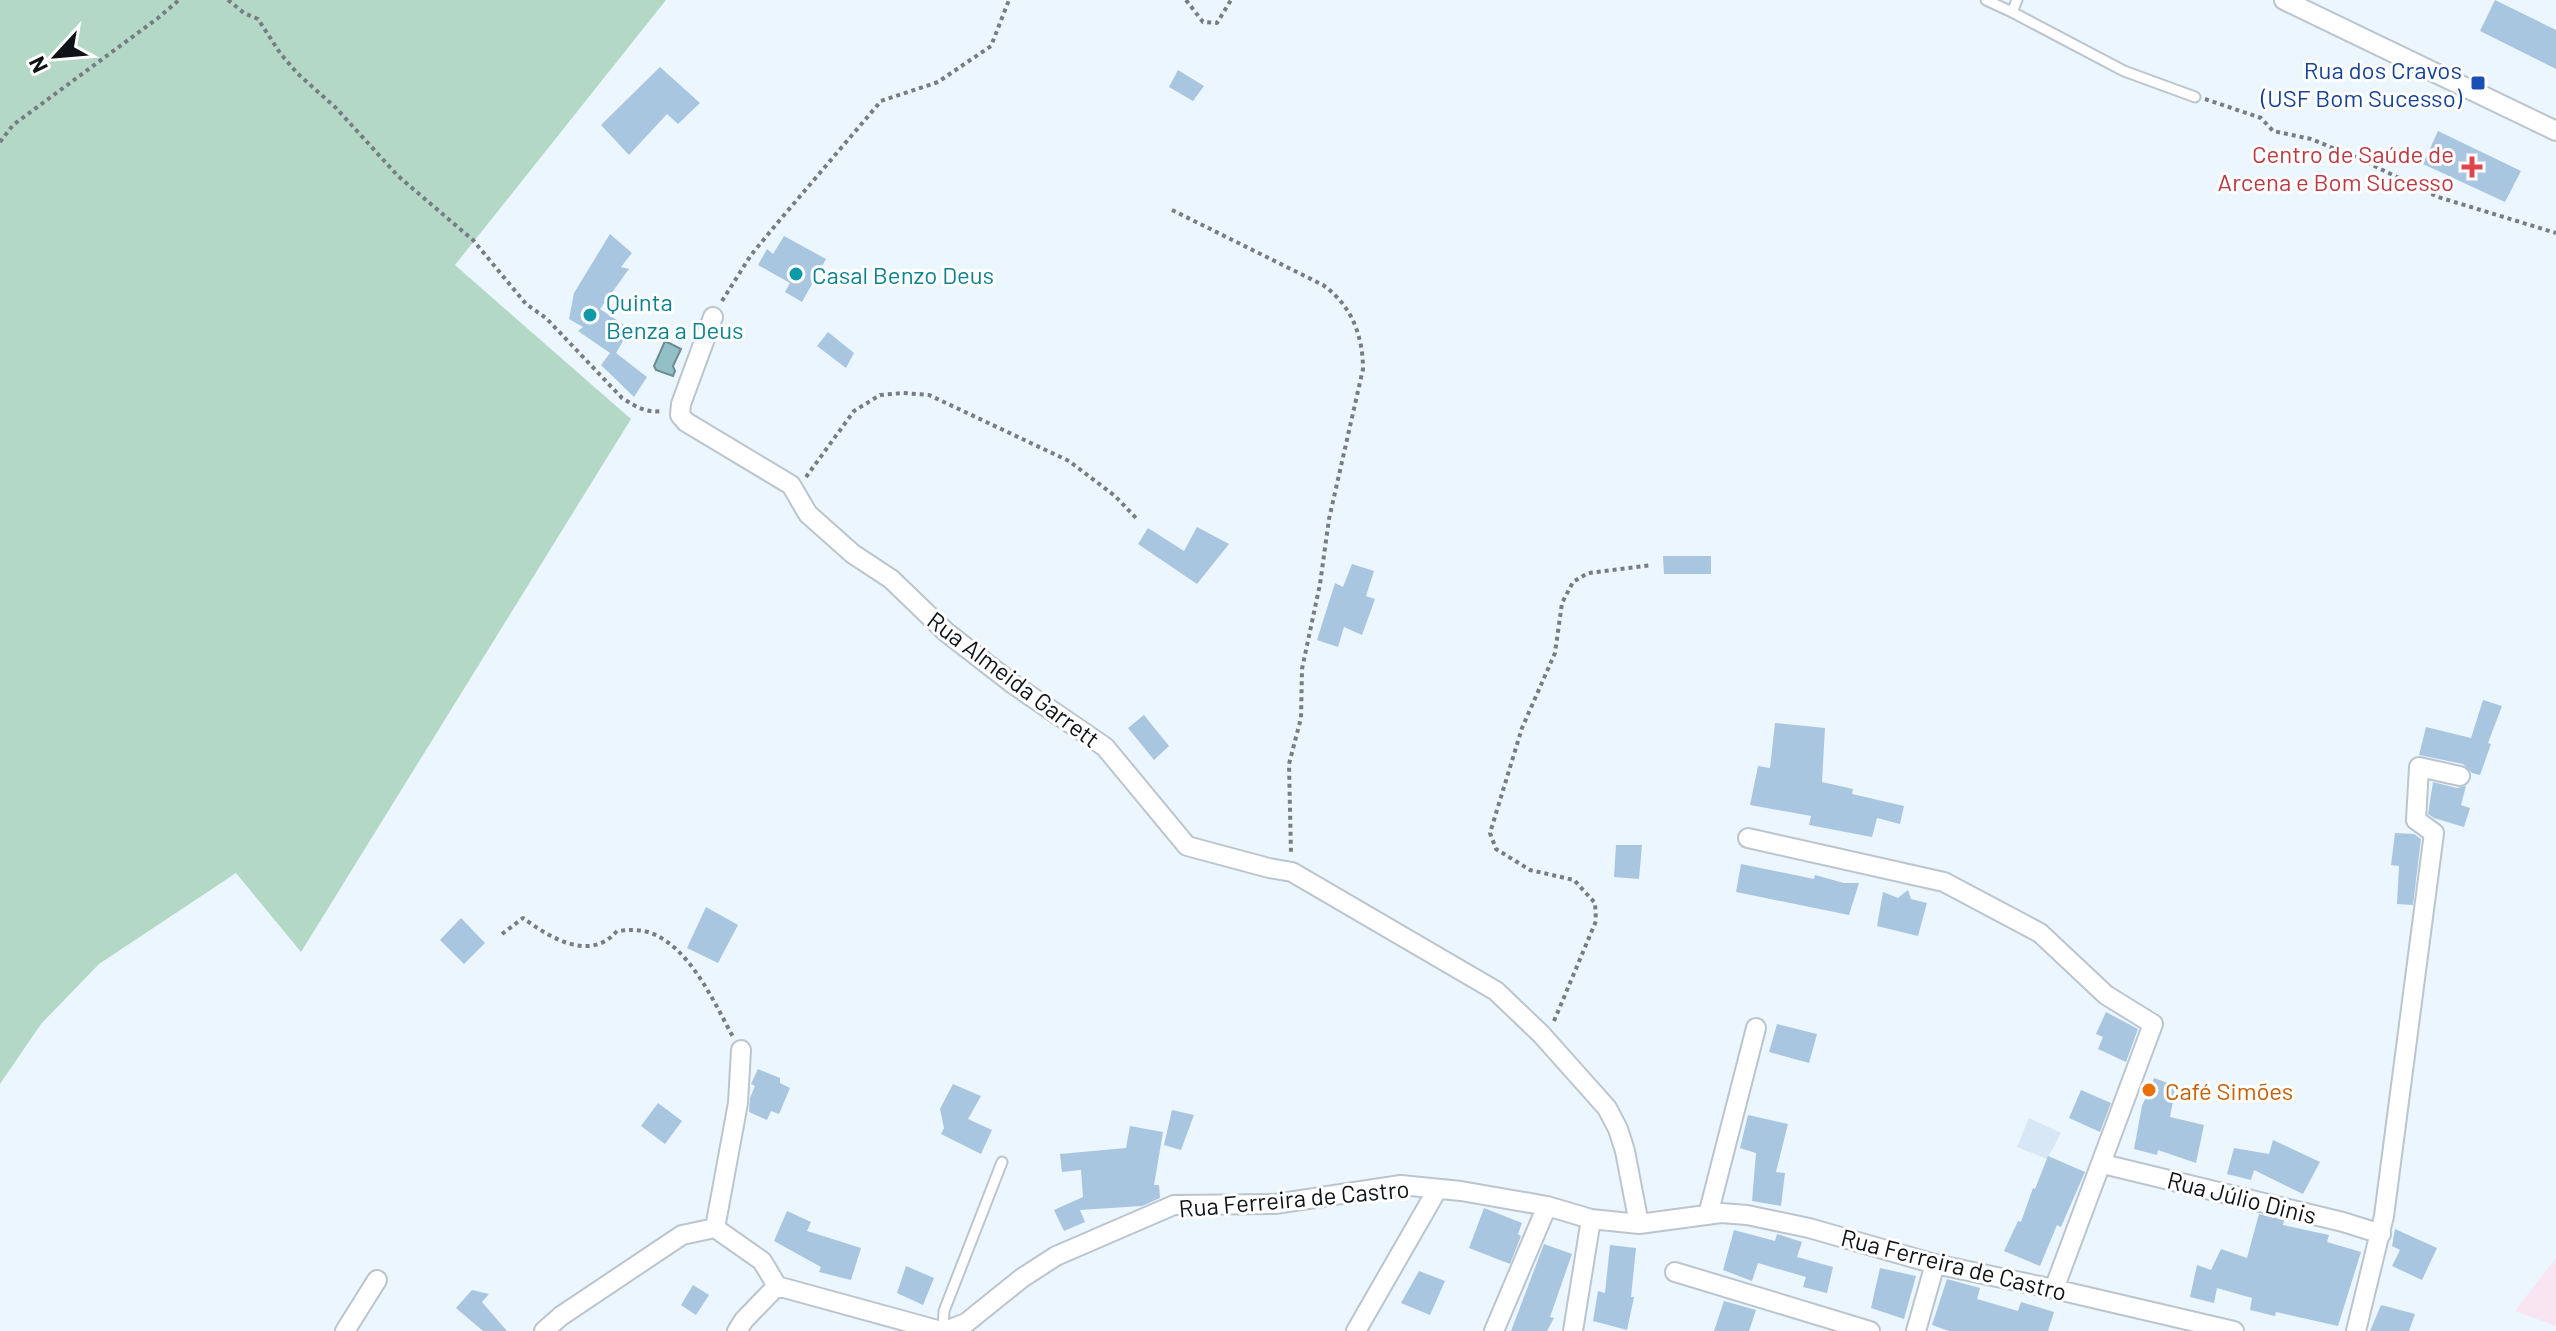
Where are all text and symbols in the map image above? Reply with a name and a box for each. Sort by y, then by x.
north arrow [16,16,96,96]
text: N [22,53,52,77]
place label: Rua dos Cravos (USF Bom Sucesso) [2260,55,2463,112]
marker: Rua dos Cravos (USF Bom Sucesso) [2469,74,2487,92]
place label: Centro de Saúde de Arcena e Bom Sucesso [2218,139,2454,196]
marker: Centro de Saúde de Arcena e Bom Sucesso [2461,156,2483,178]
place label: Casal Benzo Deus [812,260,994,289]
marker: Casal Benzo Deus [787,265,805,283]
place label: Quinta Benza a Deus [606,287,744,344]
marker: Quinta Benza a Deus [581,306,599,324]
street label: Rua Almeida Garrett [922,605,1106,753]
place label: Café Simões [2165,1076,2293,1105]
marker: Café Simões [2140,1081,2158,1099]
street label: Rua Júlio Dinis [2165,1164,2319,1230]
street label: Rua Ferreira de Castro [1177,1173,1411,1223]
street label: Rua Ferreira de Castro [1838,1222,2070,1306]

